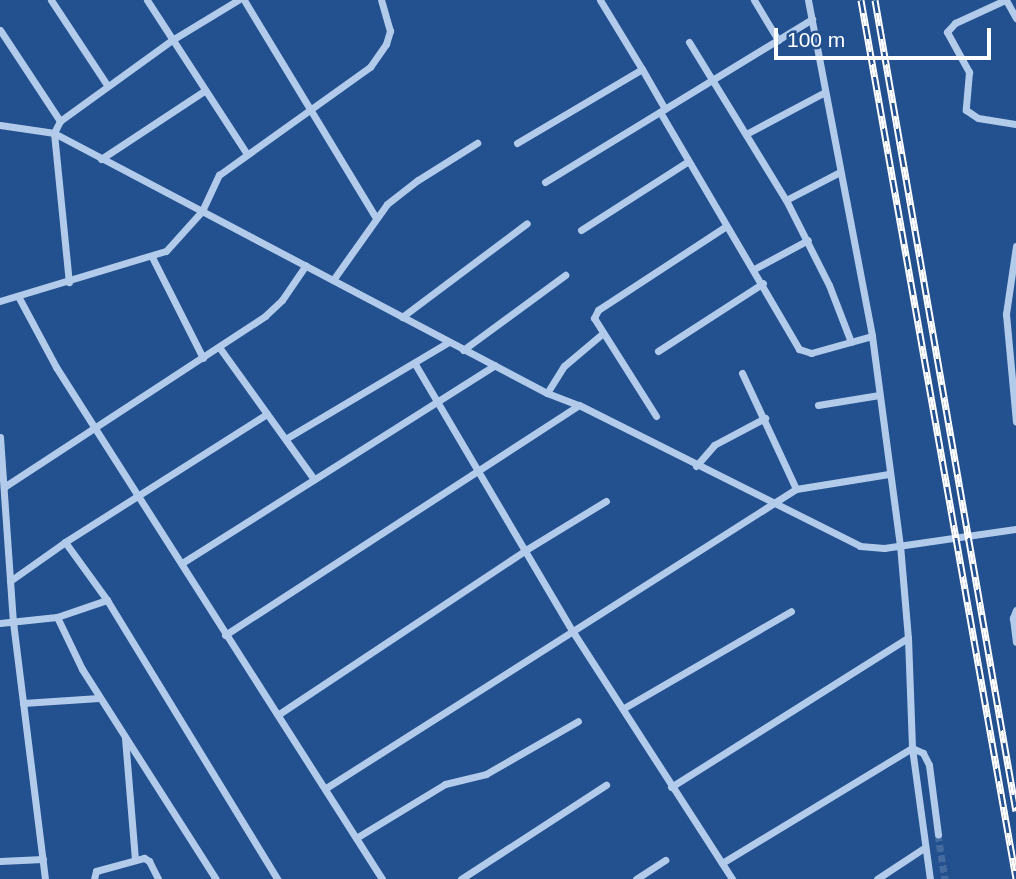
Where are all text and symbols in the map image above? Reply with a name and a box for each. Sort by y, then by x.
scale bar [778,14,995,58]
text: 100 m [787,28,845,51]

